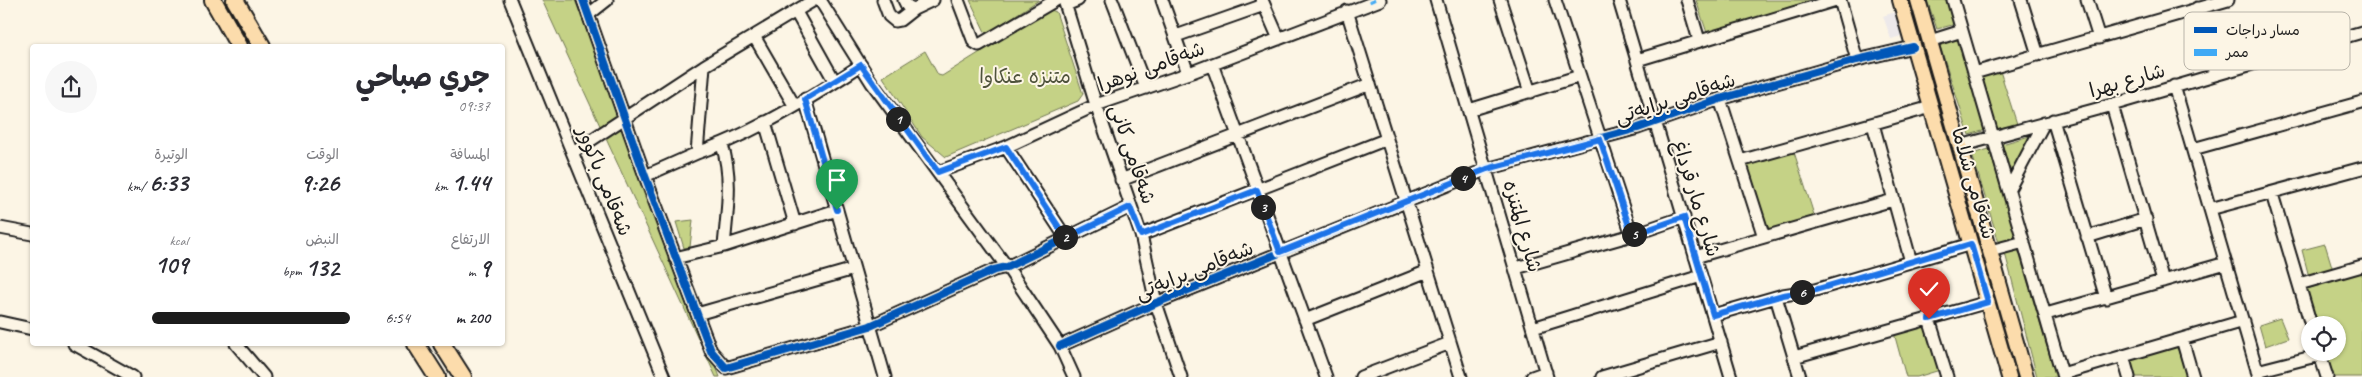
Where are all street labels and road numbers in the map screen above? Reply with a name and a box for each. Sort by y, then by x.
street label: شەقامی نوهرا [1094,36,1208,98]
street label: شارع بهرا [2086,58,2168,104]
street label: شەقامی برایەتی [1612,67,1739,130]
street label: شەقامی کانی [1104,101,1161,207]
street label: شەقامی باکوور [570,121,638,240]
street label: شەقامی شلاما [1946,124,2001,242]
street label: شارع مار قرداغ [1666,137,1726,260]
street label: شارع المتنزه [1497,177,1548,275]
street label: شەقامی برایەتی [1131,235,1257,306]

